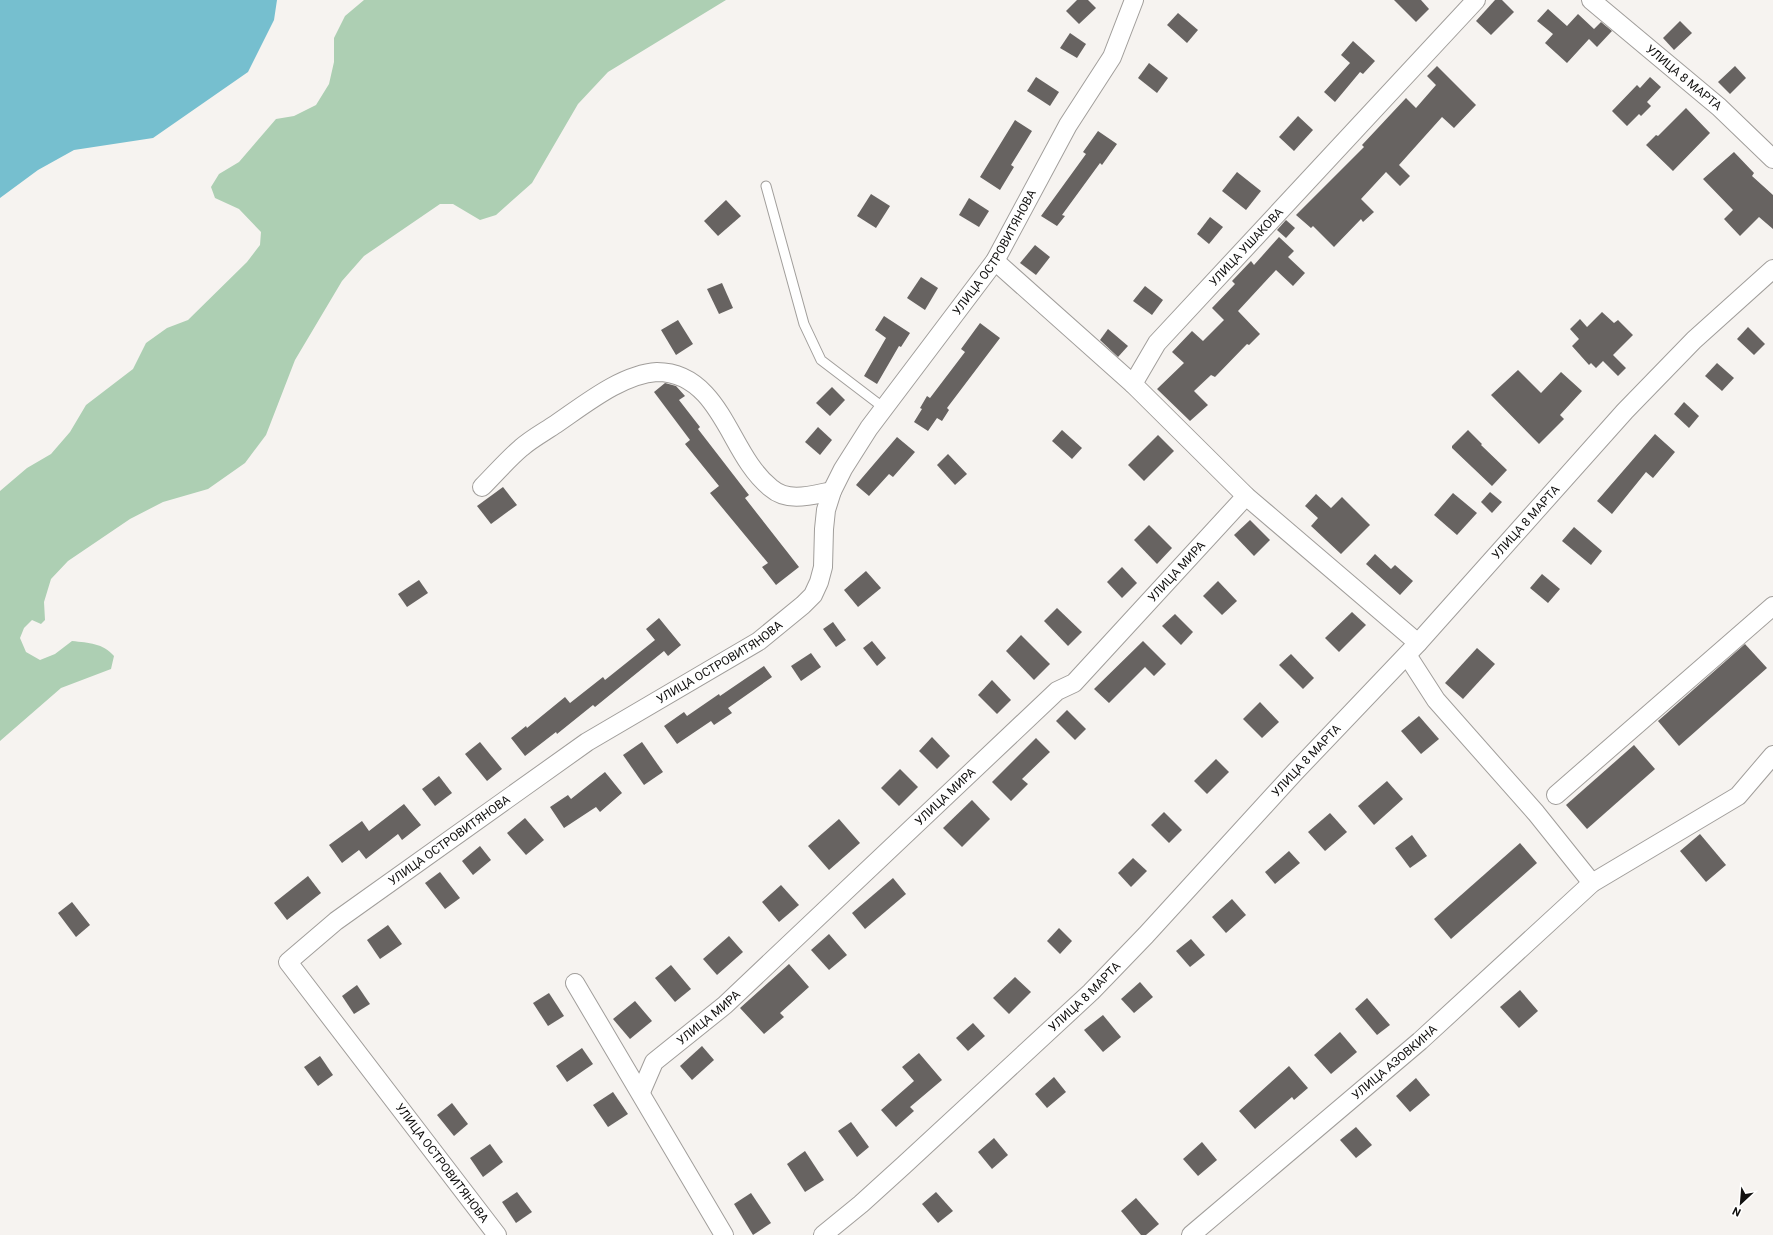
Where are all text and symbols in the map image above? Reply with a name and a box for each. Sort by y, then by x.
street label: УЛИЦА 8 МАРТА [1643,42,1725,113]
street label: УЛИЦА ОСТРОВИТЯНОВА [950,187,1039,318]
street label: УЛИЦА УШАКОВА [1206,205,1286,289]
street label: УЛИЦА 8 МАРТА [1489,482,1562,562]
street label: УЛИЦА МИРА [1145,538,1208,605]
street label: УЛИЦА ОСТРОВИТЯНОВА [654,618,785,707]
street label: УЛИЦА 8 МАРТА [1269,721,1344,800]
street label: УЛИЦА МИРА [912,765,978,828]
street label: УЛИЦА ОСТРОВИТЯНОВА [386,792,513,888]
street label: УЛИЦА 8 МАРТА [1046,959,1123,1034]
street label: УЛИЦА МИРА [674,987,743,1048]
street label: УЛИЦА АЗОВКИНА [1349,1022,1440,1102]
street label: УЛИЦА ОСТРОВИТЯНОВА [393,1101,492,1226]
north arrow [1721,1183,1761,1223]
text: N [1730,1204,1743,1219]

